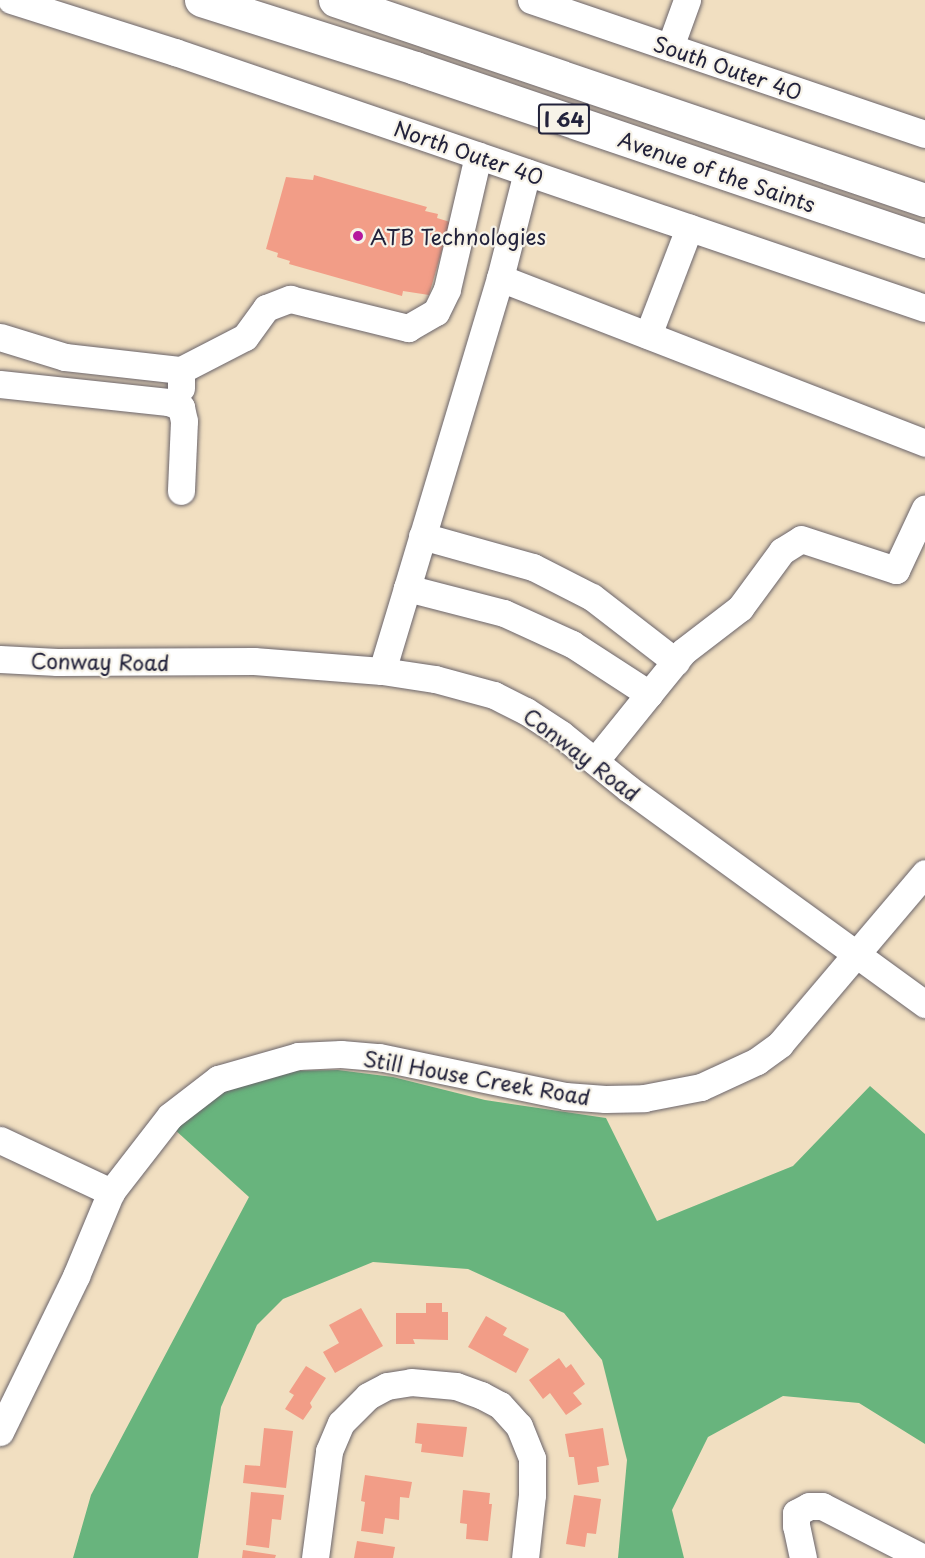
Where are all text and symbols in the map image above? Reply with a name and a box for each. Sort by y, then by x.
street label: South Outer 40 [649,29,807,105]
road number: I 64 [537,102,591,136]
street label: North Outer 40 [390,114,548,190]
street label: Avenue of the Saints [615,125,819,217]
place label: ATB Technologies [370,223,544,249]
marker: ATB Technologies [351,229,365,243]
street label: Conway Road [31,647,169,675]
street label: Conway Road [519,702,645,806]
street label: Still House Creek Road [360,1044,594,1110]

